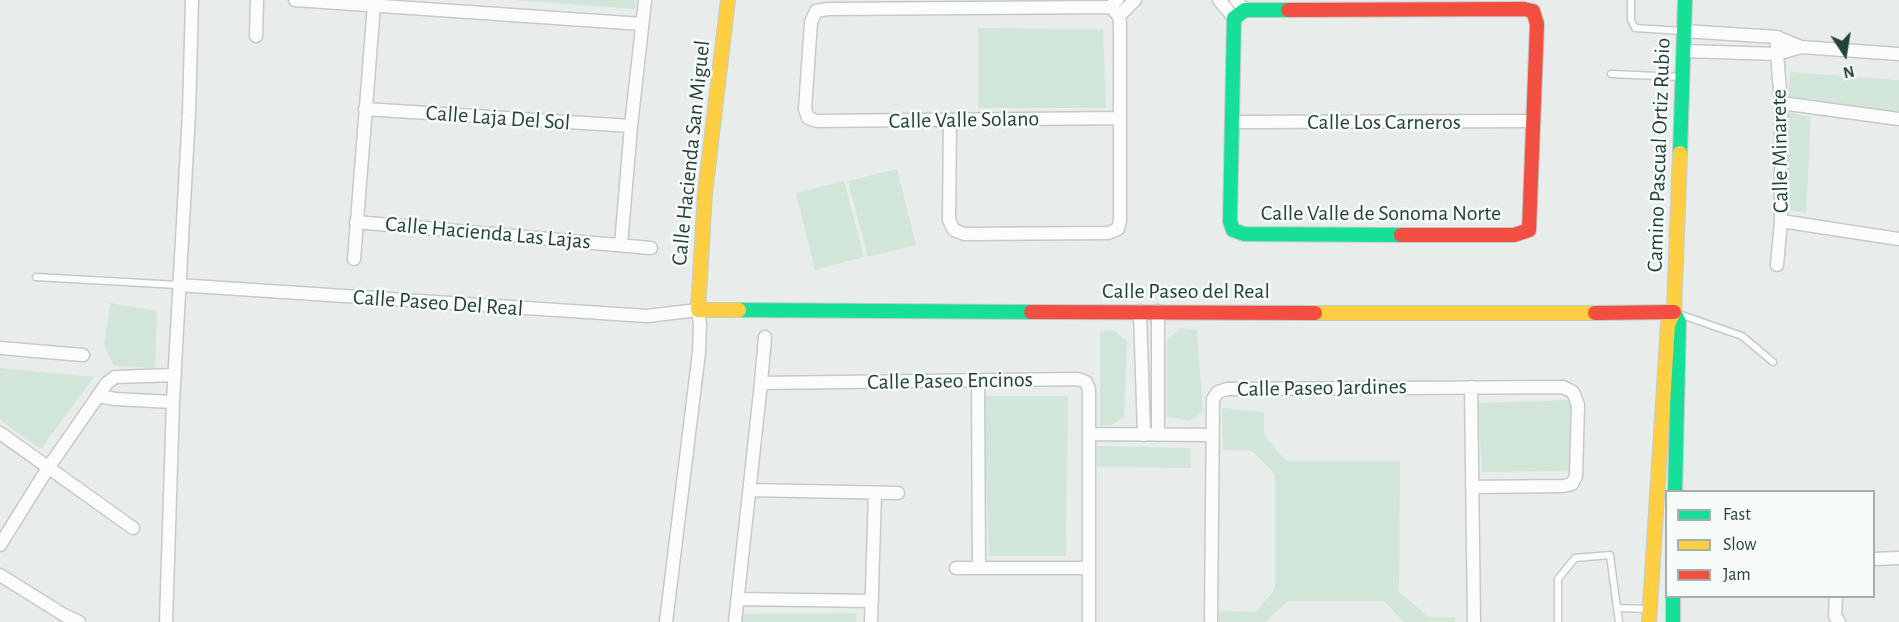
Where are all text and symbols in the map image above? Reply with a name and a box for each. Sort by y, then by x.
north arrow [1815,24,1875,84]
street label: Camino Pascual Ortiz Rubio [1642,37,1676,273]
street label: Calle Hacienda San Miguel [666,39,716,267]
text: N [1842,63,1856,81]
street label: Calle Minarete [1766,89,1794,213]
street label: Calle Laja Del Sol [425,100,571,136]
street label: Calle Valle Solano [889,105,1039,135]
street label: Calle Los Carneros [1307,109,1461,135]
street label: Calle Valle de Sonoma Norte [1261,200,1501,226]
street label: Calle Hacienda Las Lajas [384,211,592,255]
street label: Calle Paseo del Real [1102,278,1270,304]
street label: Calle Paseo Del Real [352,284,524,322]
street label: Calle Paseo Encinos [867,366,1033,396]
street label: Calle Paseo Jardines [1237,373,1407,403]
legend [1665,490,1875,598]
text: Fast [1723,506,1751,524]
text: Slow [1723,536,1756,554]
text: Jam [1723,566,1751,584]

